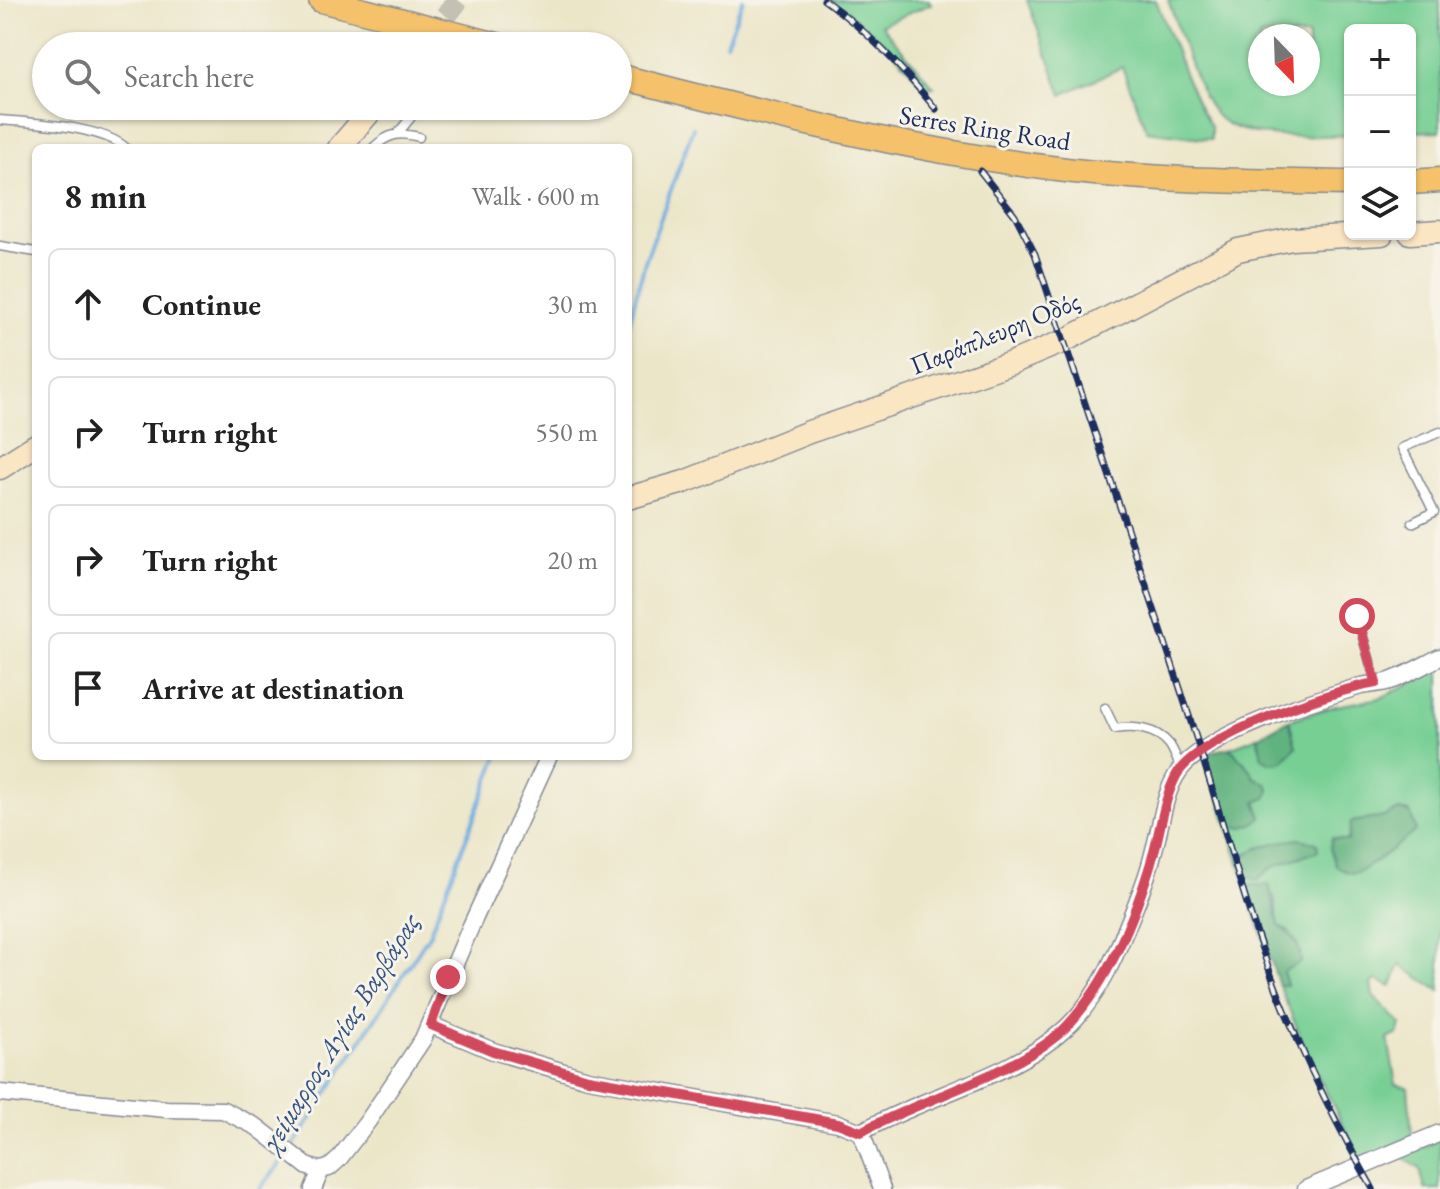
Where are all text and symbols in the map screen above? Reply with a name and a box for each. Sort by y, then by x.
north arrow [1248,24,1320,96]
map controls [1344,24,1416,240]
button: + [1344,24,1416,96]
search box [32,32,632,120]
icon: search [60,54,104,98]
text: Search here [124,57,254,96]
button: − [1344,96,1416,168]
street label: Serres Ring Road [897,98,1074,158]
button: layers [1344,168,1416,240]
text: 8 min [64,174,147,218]
text: Walk · 600 m [472,179,600,213]
icon: ahead [66,282,110,326]
street label: Παράπλευρη Οδός [905,283,1085,383]
text: Continue [142,285,261,324]
text: 30 m [548,287,598,321]
icon: right [66,410,110,454]
text: Turn right [142,413,278,452]
text: 550 m [535,415,598,449]
icon: right [66,538,110,582]
text: Turn right [142,541,278,580]
text: 20 m [548,543,598,577]
route start [1339,598,1375,634]
icon: arrive [66,666,110,710]
text: Arrive at destination [142,669,404,708]
water label: χείμαρρος Αγίας Βαρβάρας [250,905,428,1160]
route end [430,959,466,995]

